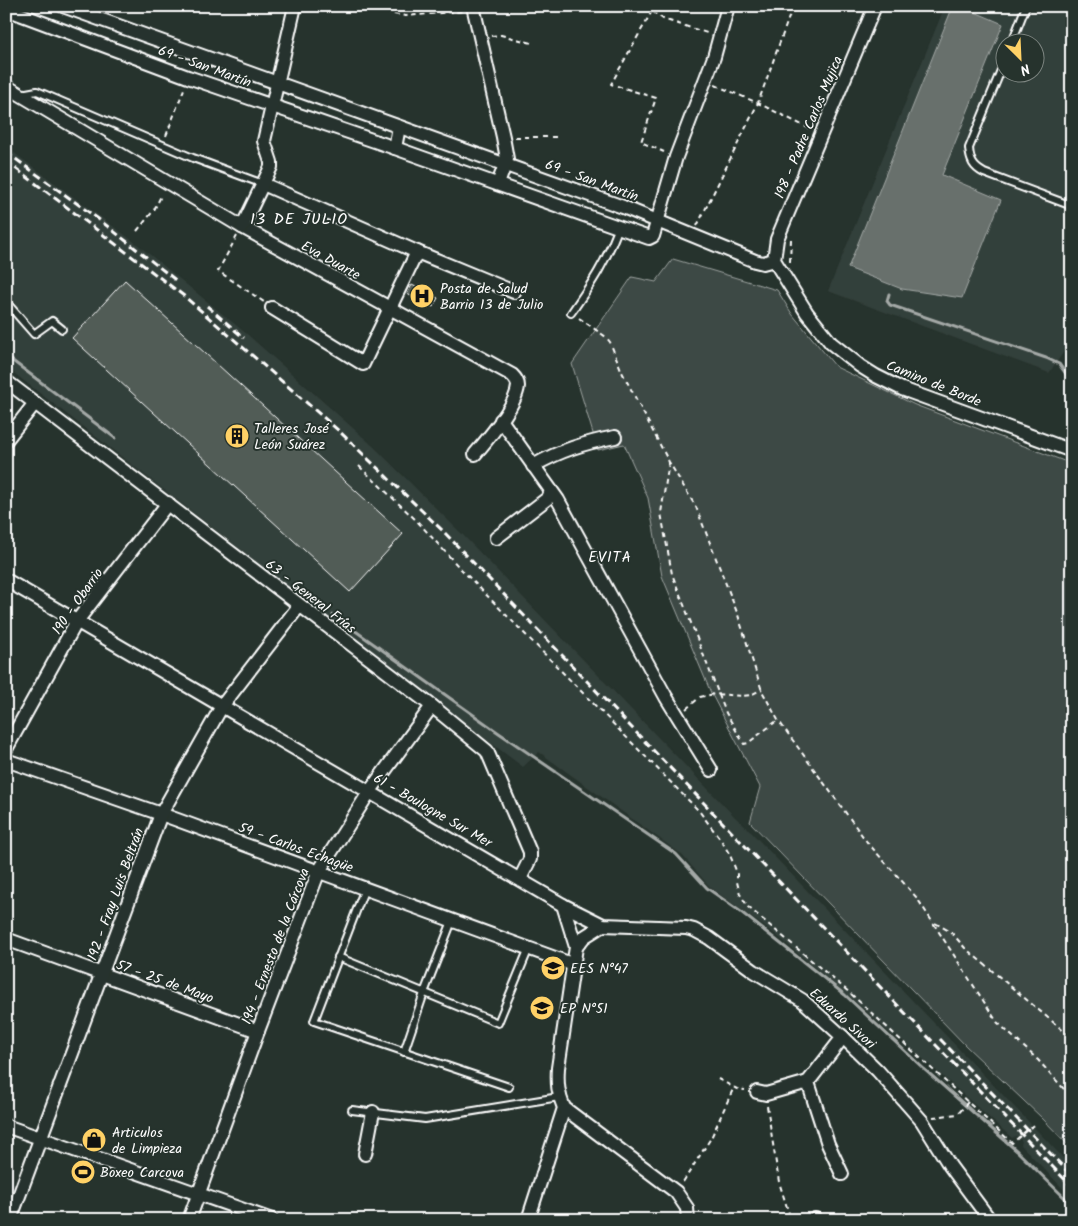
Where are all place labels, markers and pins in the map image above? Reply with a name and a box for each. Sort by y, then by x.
place label: Posta de Salud Barrio 13 de Julio [440,278,543,316]
hospital icon: Posta de Salud Barrio 13 de Julio [409,283,435,309]
place label: Talleres José León Suárez [254,418,330,456]
building icon: Talleres José León Suárez [224,423,250,449]
school or university icon: EES N°47 [540,955,566,981]
place label: EES N°47 [570,958,628,980]
school or university icon: EP N°51 [529,995,555,1021]
place label: EP N°51 [560,998,608,1020]
place label: Articulos de Limpieza [112,1122,182,1160]
shop icon: Articulos de Limpieza [81,1127,107,1153]
sports icon: Boxeo Carcova [70,1159,96,1185]
place label: Boxeo Carcova [100,1162,184,1184]

